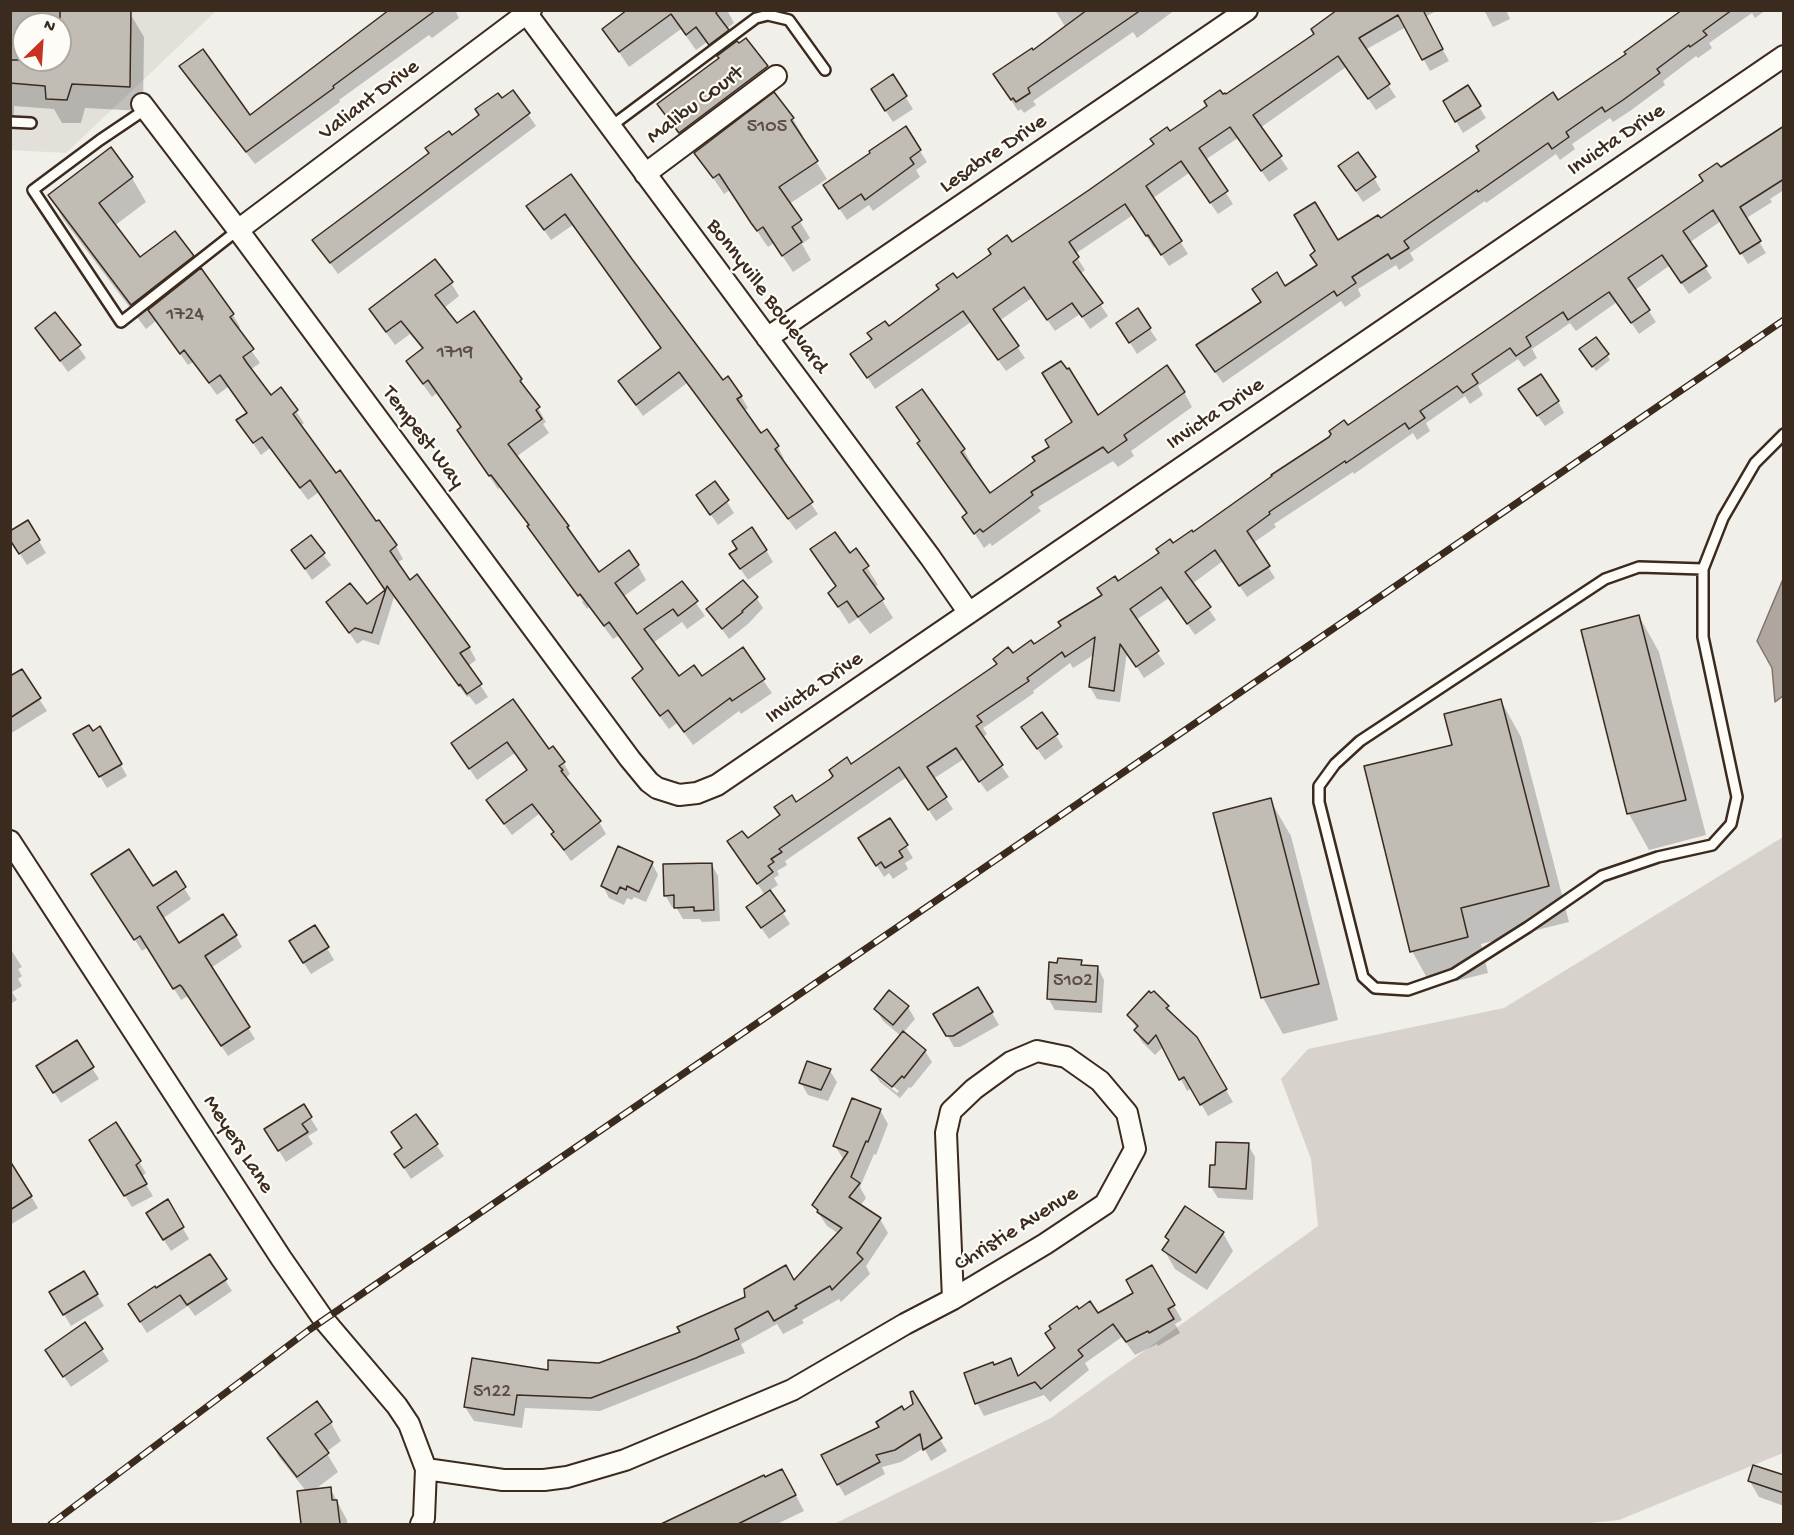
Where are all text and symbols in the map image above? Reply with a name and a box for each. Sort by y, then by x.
north arrow [12,12,72,72]
text: N [40,16,58,38]
street label: Valiant Drive [315,55,425,147]
street label: Malibu Court [642,61,750,151]
street label: Invicta Drive [1563,99,1671,183]
street label: Lesabre Drive [935,109,1053,201]
house number: 5105 [747,116,787,140]
street label: Bonnyville Boulevard [699,214,833,380]
house number: 1724 [166,304,204,328]
house number: 1719 [437,342,473,366]
street label: Invicta Drive [1162,373,1270,457]
street label: Tempest Way [375,381,469,495]
street label: Invicta Drive [761,647,869,731]
house number: 5102 [1053,970,1093,994]
street label: Meyers Lane [195,1091,279,1199]
street label: Christie Avenue [950,1181,1084,1279]
house number: 5122 [473,1381,511,1405]

